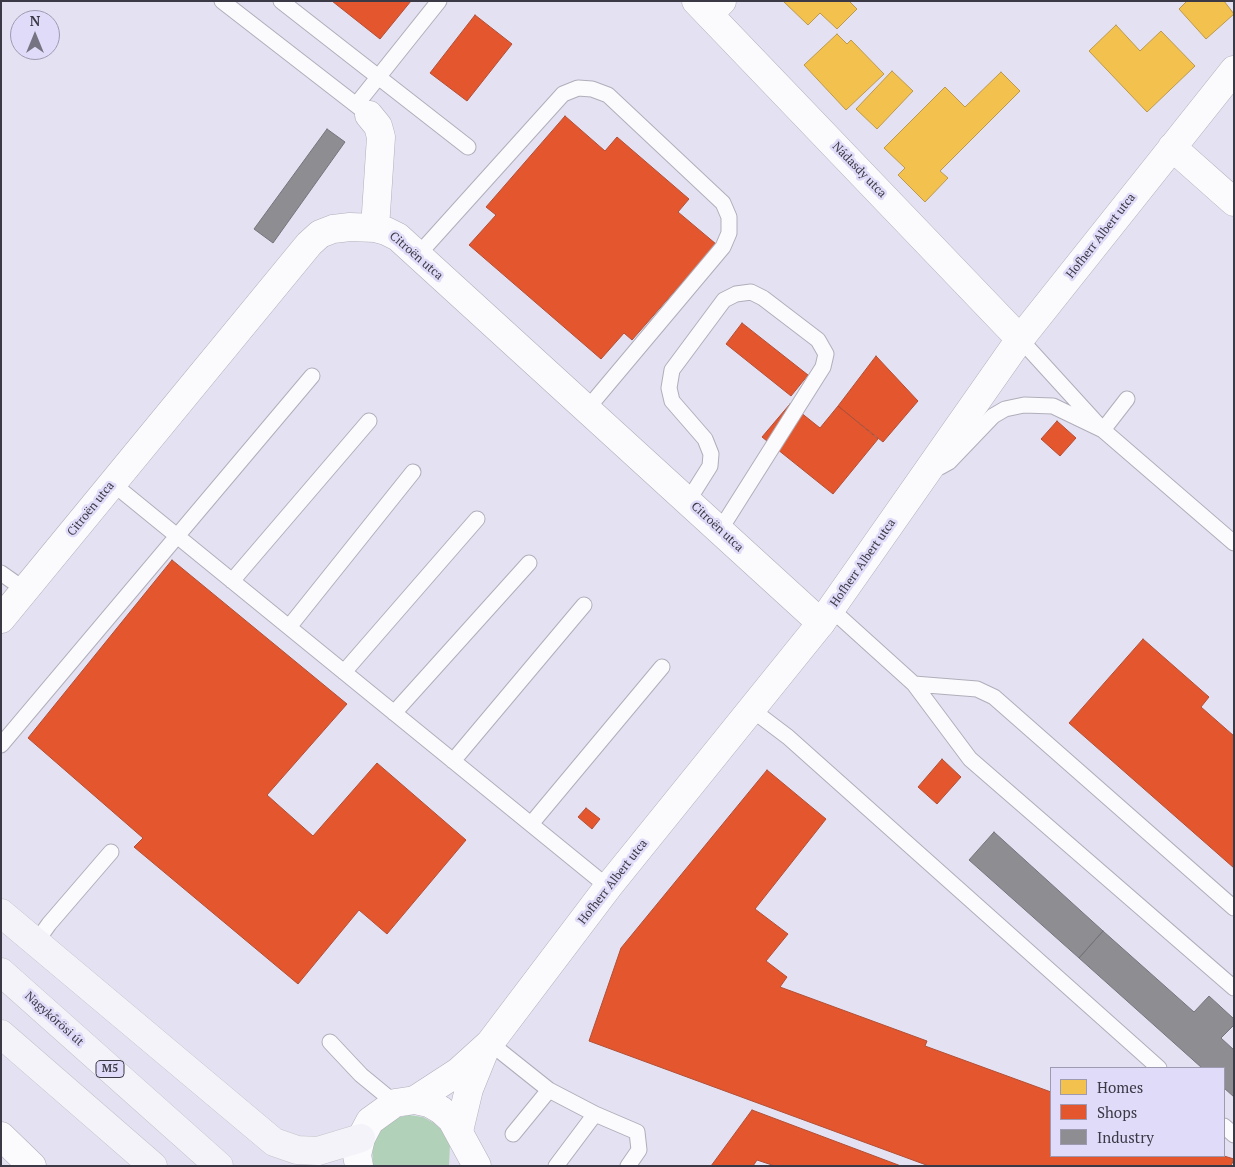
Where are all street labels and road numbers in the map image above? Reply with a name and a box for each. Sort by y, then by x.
street label: Nádasdy utca [829,139,889,201]
street label: Hofherr Albert utca [1063,191,1139,281]
street label: Citroën utca [386,229,446,283]
street label: Citroën utca [65,479,117,539]
street label: Citroën utca [688,499,746,555]
street label: Hofherr Albert utca [827,516,899,610]
street label: Hofherr Albert utca [575,837,651,927]
street label: Nagykőrösi út [22,989,86,1049]
road number: M5 [96,1060,124,1078]

